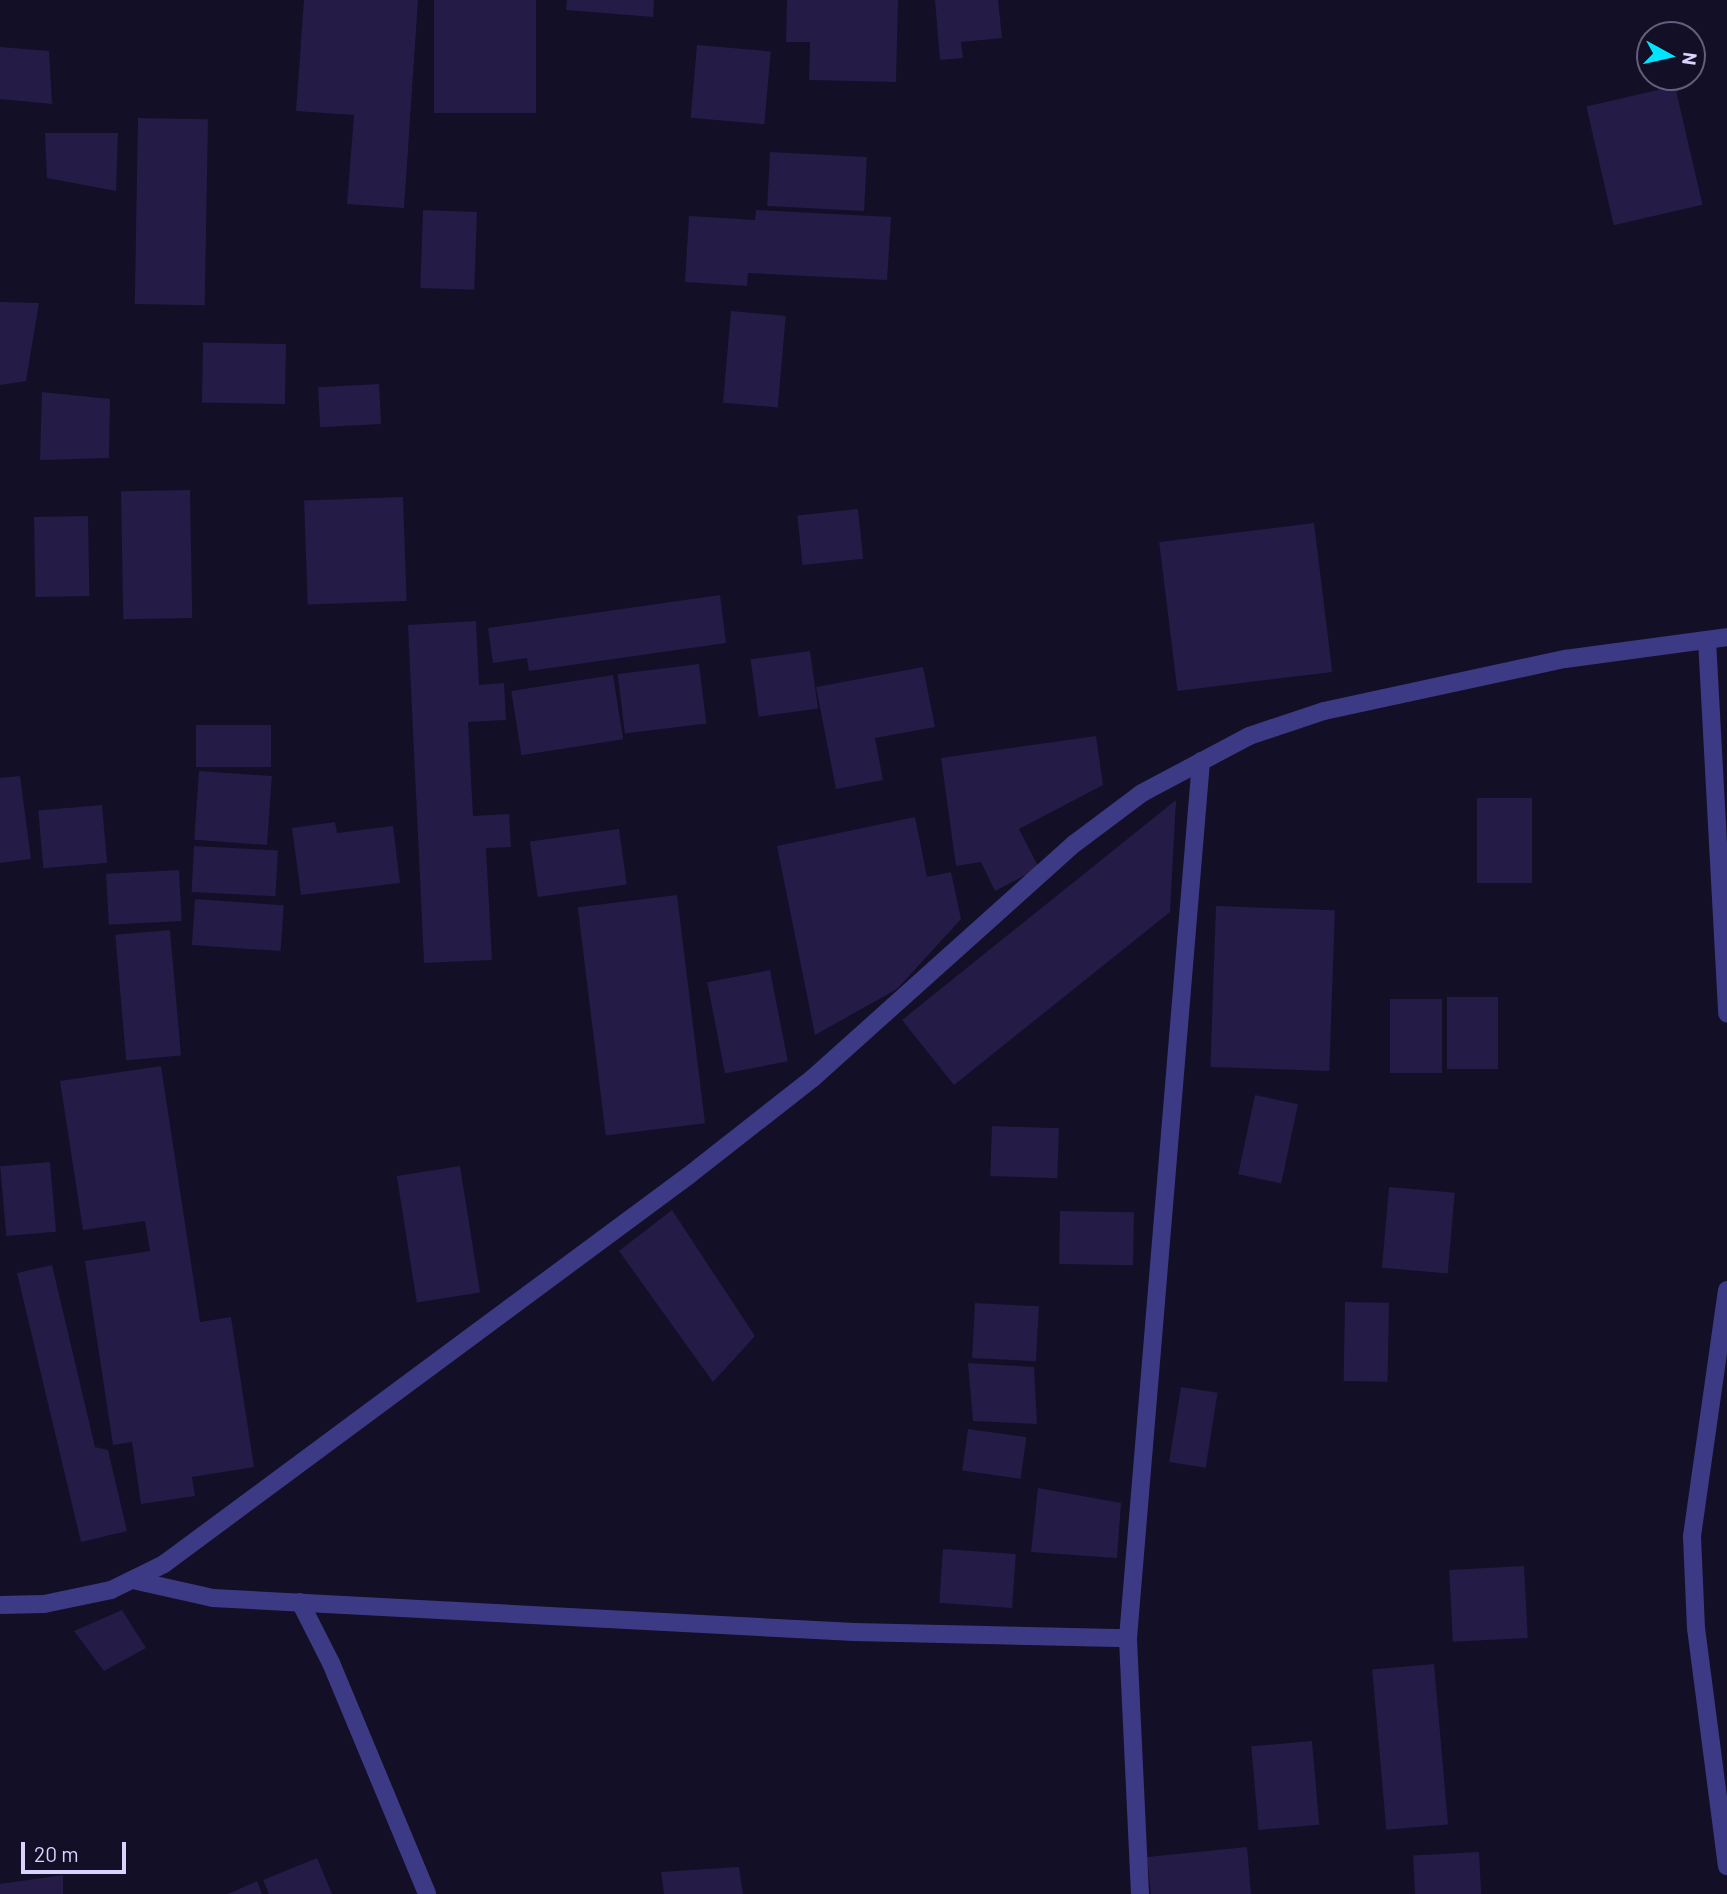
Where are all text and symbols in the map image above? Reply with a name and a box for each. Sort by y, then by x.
north arrow [1636,21,1706,91]
text: N [1678,51,1703,67]
scale bar [24,1828,130,1872]
text: 20 m [34,1841,79,1866]

